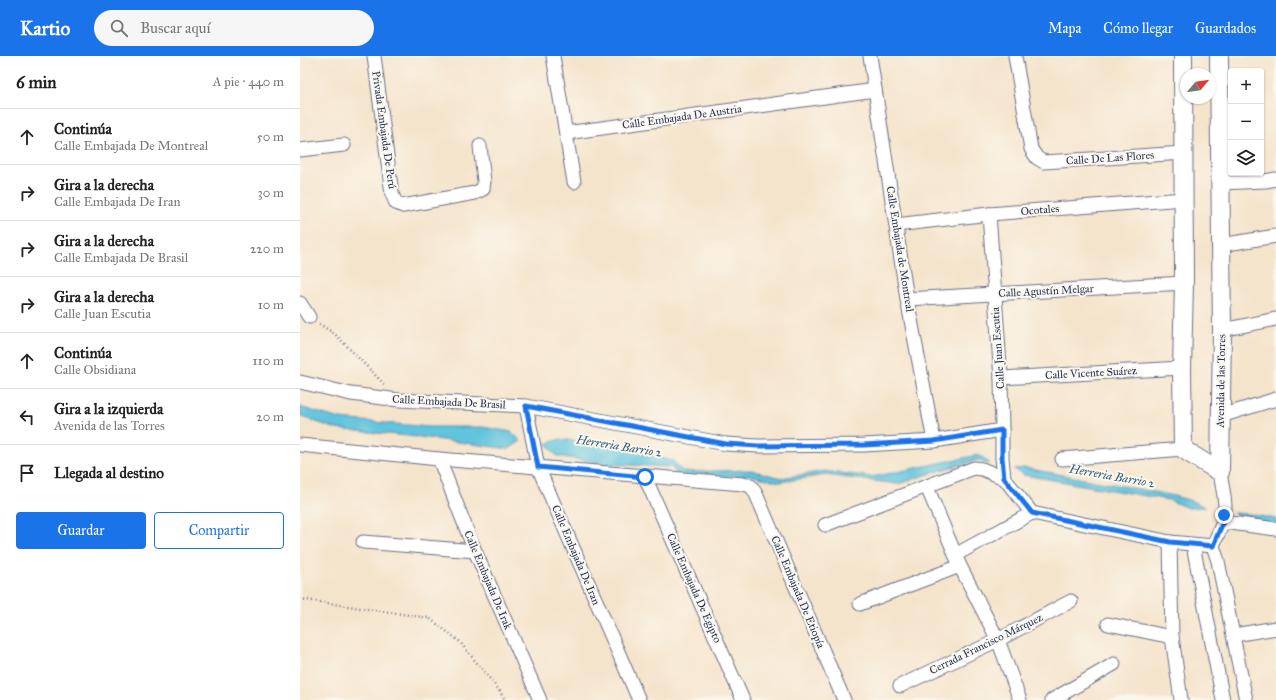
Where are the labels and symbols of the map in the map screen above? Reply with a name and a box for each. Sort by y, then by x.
north arrow [1180,68,1216,104]
street label: Privada Embajada De Perú [369,70,399,190]
street label: Calle Embajada De Austria [621,102,743,132]
street label: Calle De Las Flores [1066,148,1154,168]
street label: Calle Embajada de Montreal [884,185,916,313]
street label: Ocotales [1020,202,1060,218]
street label: Calle Agustín Melgar [998,282,1095,300]
street label: Calle Juan Escutia [989,306,1008,389]
street label: Avenida de las Torres [1214,334,1228,429]
street label: Calle Vicente Suárez [1045,364,1137,382]
street label: Calle Embajada De Brasil [392,393,506,411]
water label: Herreria Barrio 2 [574,432,663,460]
water label: Herreria Barrio 2 [1067,461,1156,490]
route start [636,468,654,486]
street label: Calle Embajada De Iran [549,503,603,607]
route end [1215,506,1233,524]
street label: Calle Embajada De Irak [461,529,515,632]
street label: Calle Embajada De Egipto [664,531,724,645]
street label: Calle Embajada De Etiopía [768,534,828,651]
street label: Cerrada Francisco Márquez [927,611,1045,678]

